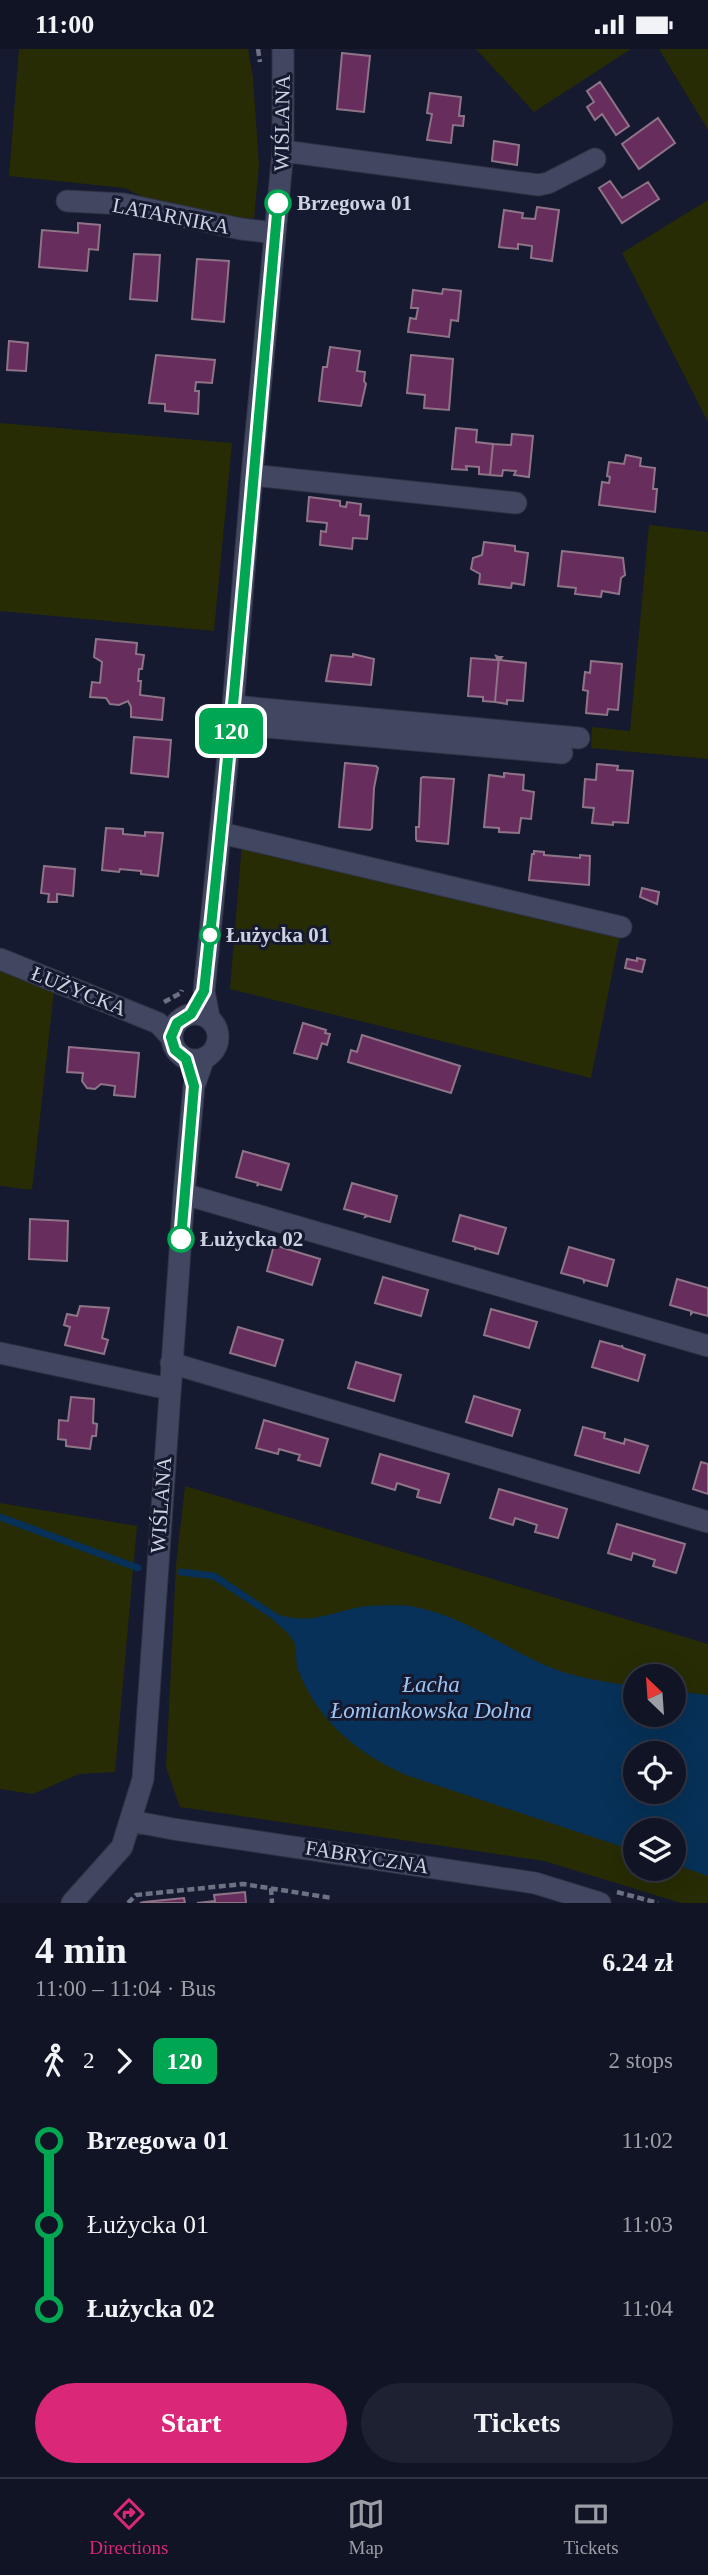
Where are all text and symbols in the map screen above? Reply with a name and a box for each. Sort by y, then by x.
text: 11:00 [35,10,94,39]
street label: WIŚLANA [269,74,295,172]
marker: Brzegowa 01 [265,190,291,216]
place label: Brzegowa 01 [297,191,412,215]
street label: LATARNIKA [111,193,232,239]
line badge: 120 [191,708,271,754]
text: 120 [213,718,249,744]
place label: Łużycka 01 [226,923,329,947]
marker: Łużycka 01 [200,925,220,945]
street label: ŁUŻYCKA [28,961,131,1021]
marker: Łużycka 02 [168,1226,194,1252]
place label: Łużycka 02 [200,1227,303,1251]
street label: WIŚLANA [146,1455,176,1554]
north arrow [623,1664,686,1727]
map controls [623,1664,686,1881]
water label: Łacha Łomiankowska Dolna [329,1672,532,1723]
button: locate [623,1741,686,1804]
button: layers [623,1818,686,1881]
street label: FABRYCZNA [304,1835,431,1879]
text: 4 min [35,1929,127,1971]
text: 6.24 zł [602,1948,673,1977]
text: 11:00 – 11:04 · Bus [35,1976,216,2001]
icon: walk [35,2042,73,2080]
icon: forward [105,2042,143,2080]
text: 2 [83,2048,95,2073]
text: 120 [167,2048,203,2074]
text: 2 stops [608,2048,673,2073]
text: Brzegowa 01 [87,2126,229,2155]
text: 11:02 [621,2128,673,2153]
text: Łużycka 01 [87,2210,209,2239]
text: 11:03 [621,2212,673,2237]
text: Łużycka 02 [87,2294,215,2323]
text: 11:04 [621,2296,673,2321]
button: Start [35,2383,347,2463]
button: Tickets [361,2383,673,2463]
tab: Directions [89,2495,168,2559]
tab: Map [347,2495,385,2559]
tab: Tickets [563,2495,619,2559]

